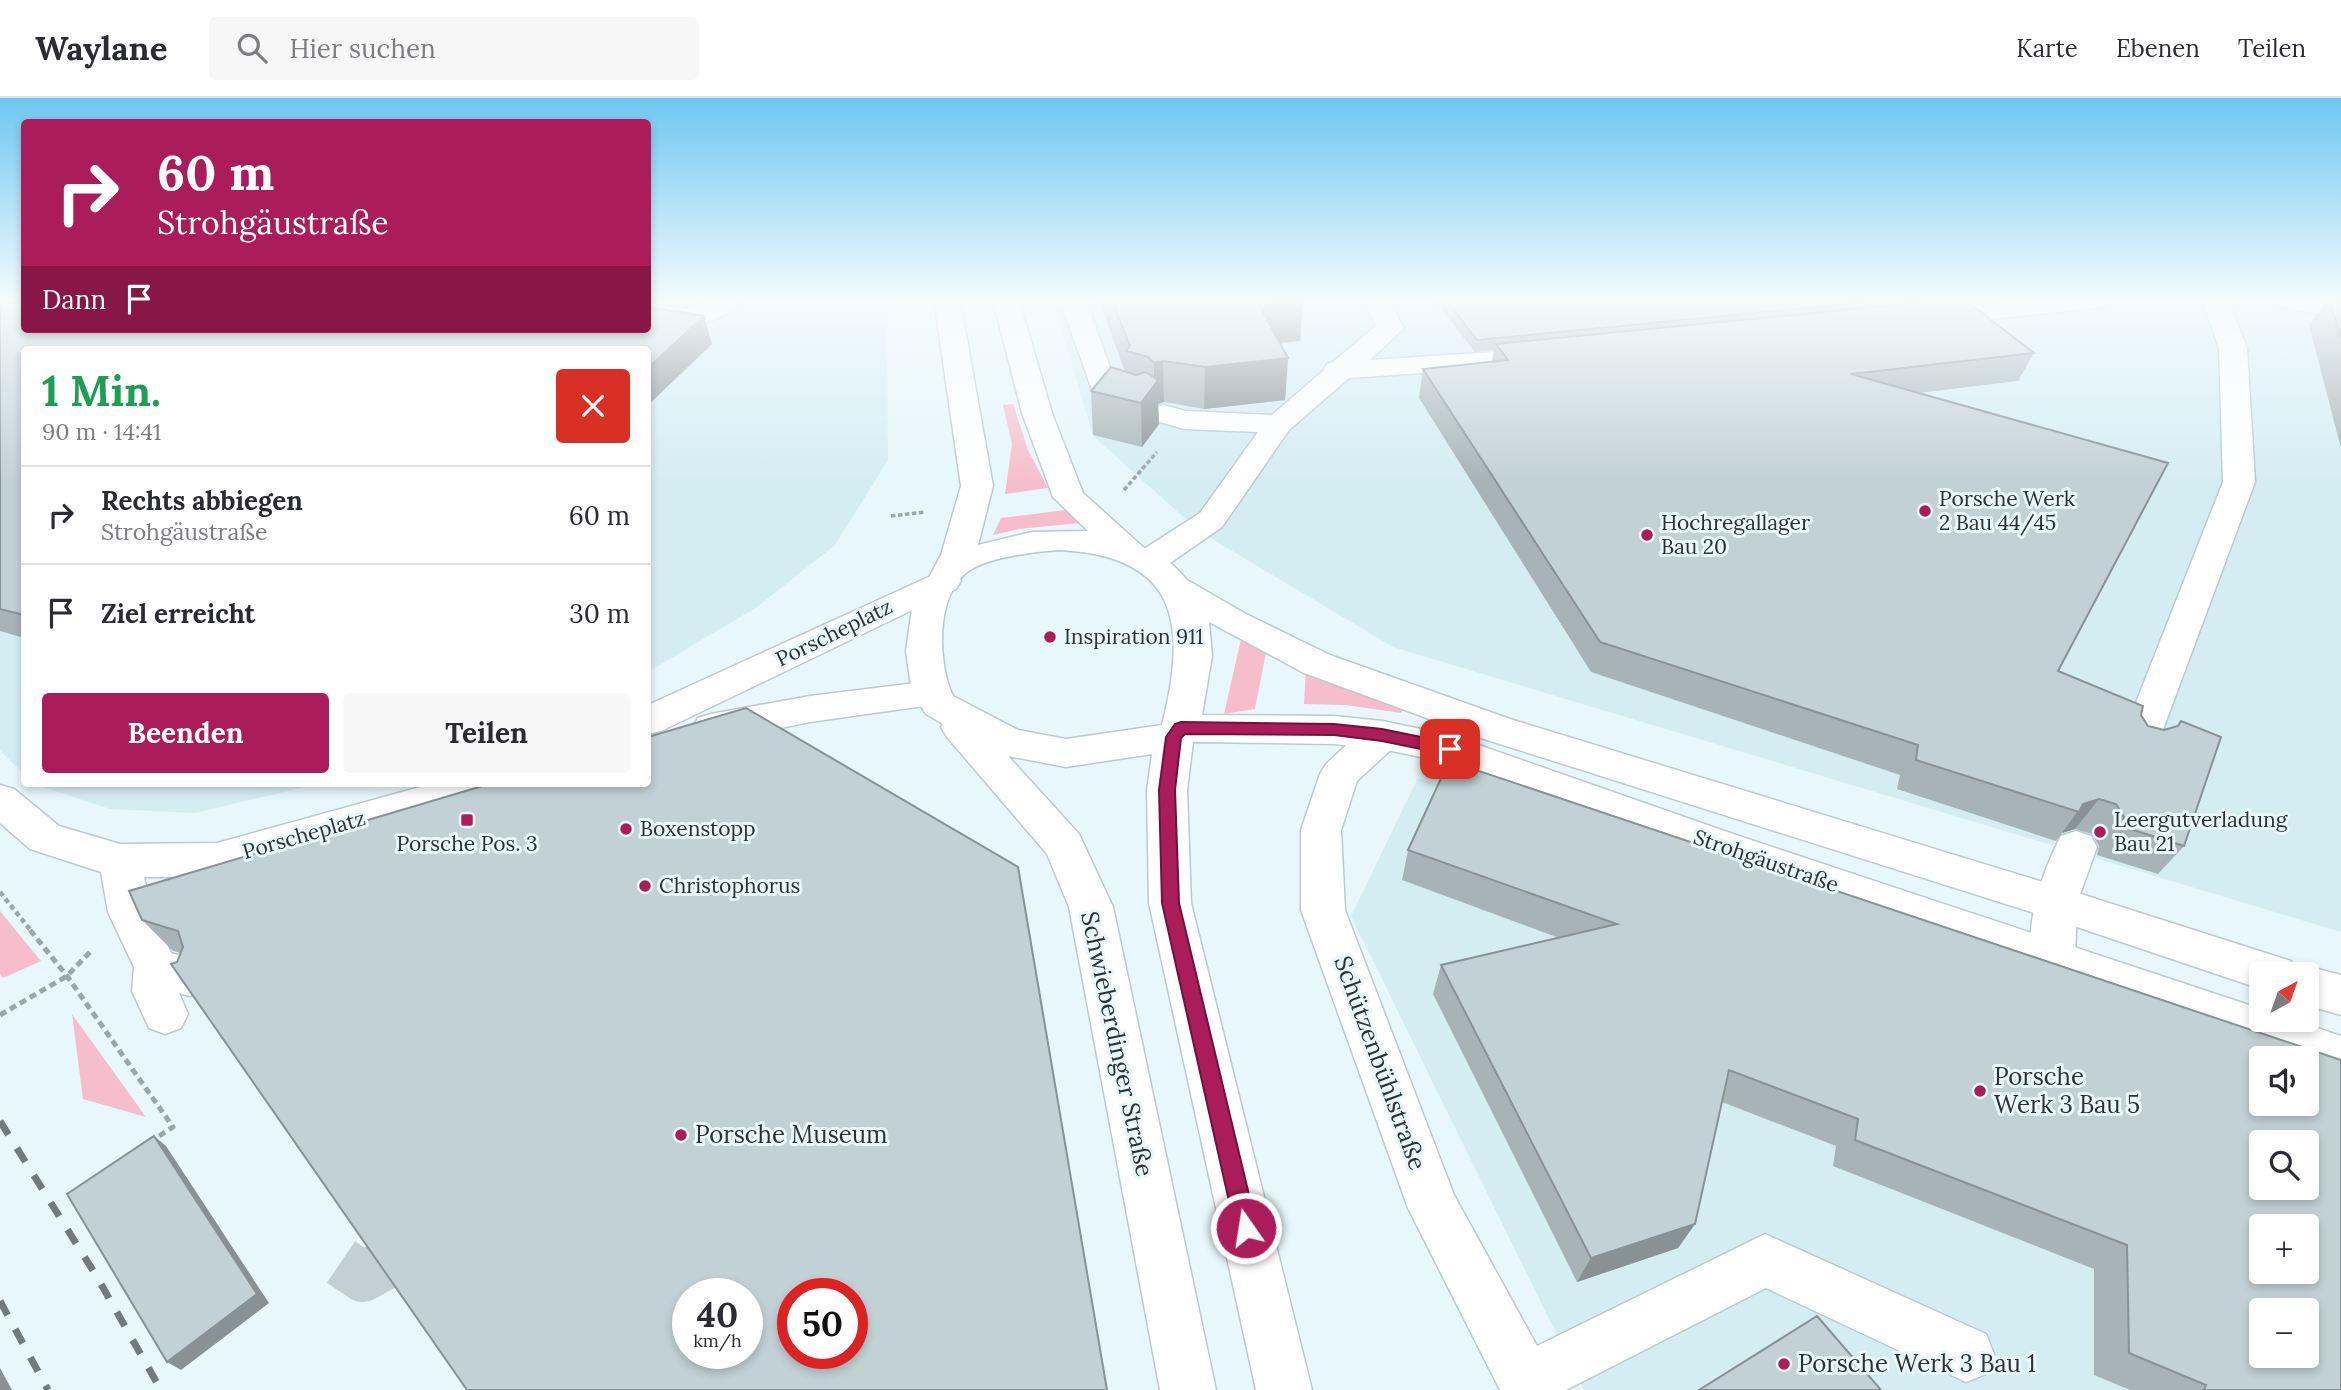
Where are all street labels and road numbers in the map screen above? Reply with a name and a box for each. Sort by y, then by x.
street label: Porscheplatz [771,593,897,672]
street label: Porscheplatz [239,804,368,865]
street label: Strohgäustraße [1690,823,1842,898]
street label: Schwieberdinger Straße [1074,909,1161,1179]
street label: Schützenbühlstraße [1327,952,1434,1174]

